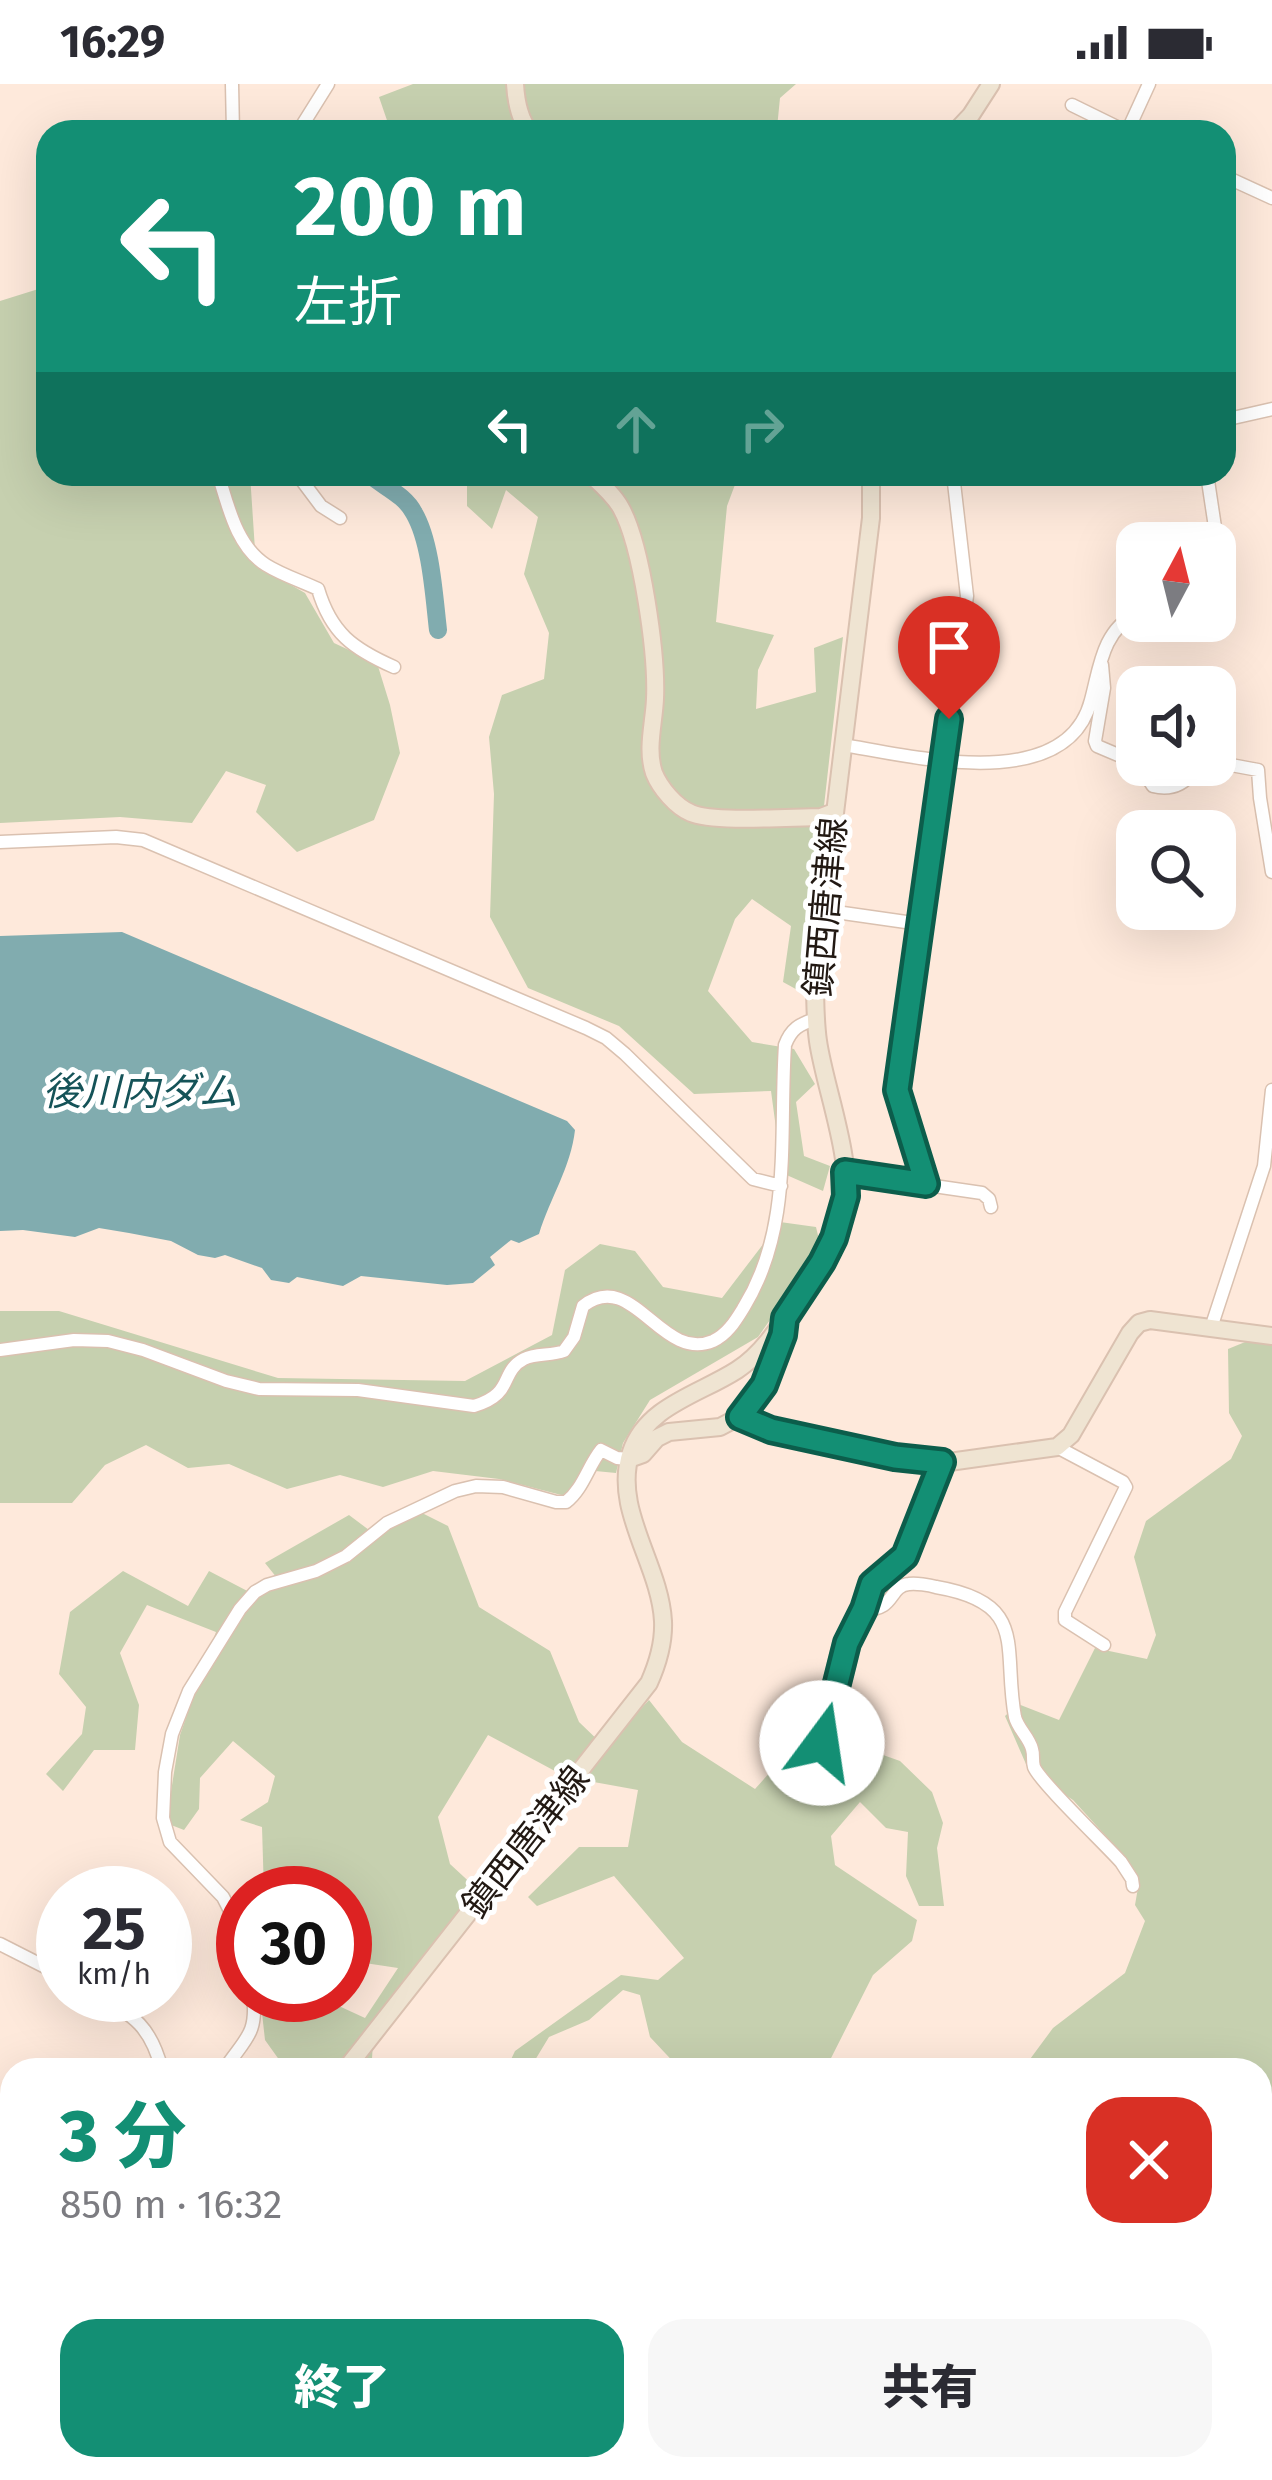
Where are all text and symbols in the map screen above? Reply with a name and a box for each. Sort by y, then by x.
text: 16:29 [60,15,165,69]
text: 200 m [294,156,527,257]
icon: left [96,168,252,324]
text: 左折 [294,271,402,335]
icon: left [477,396,543,462]
icon: ahead [603,396,669,462]
icon: right [729,396,795,462]
north arrow [1116,522,1236,642]
map controls [1116,522,1236,930]
pin [898,596,1000,719]
icon: arrive [916,614,982,680]
button: sound [1116,666,1236,786]
button: search [1116,810,1236,930]
street label: 鎮西唐津線 [796,815,856,999]
water label: 後川内ダム [42,1069,238,1115]
position arrow [759,1680,885,1806]
street label: 鎮西唐津線 [453,1758,599,1926]
speed limit sign: 30 [216,1866,372,2022]
text: 25 [82,1893,146,1965]
text: km/h [77,1956,151,1992]
text: 3 分 [60,2094,186,2180]
button: close [1086,2097,1212,2223]
text: 850 m · 16:32 [60,2182,282,2228]
button: 終了 [60,2319,624,2457]
button: 共有 [648,2319,1212,2457]

